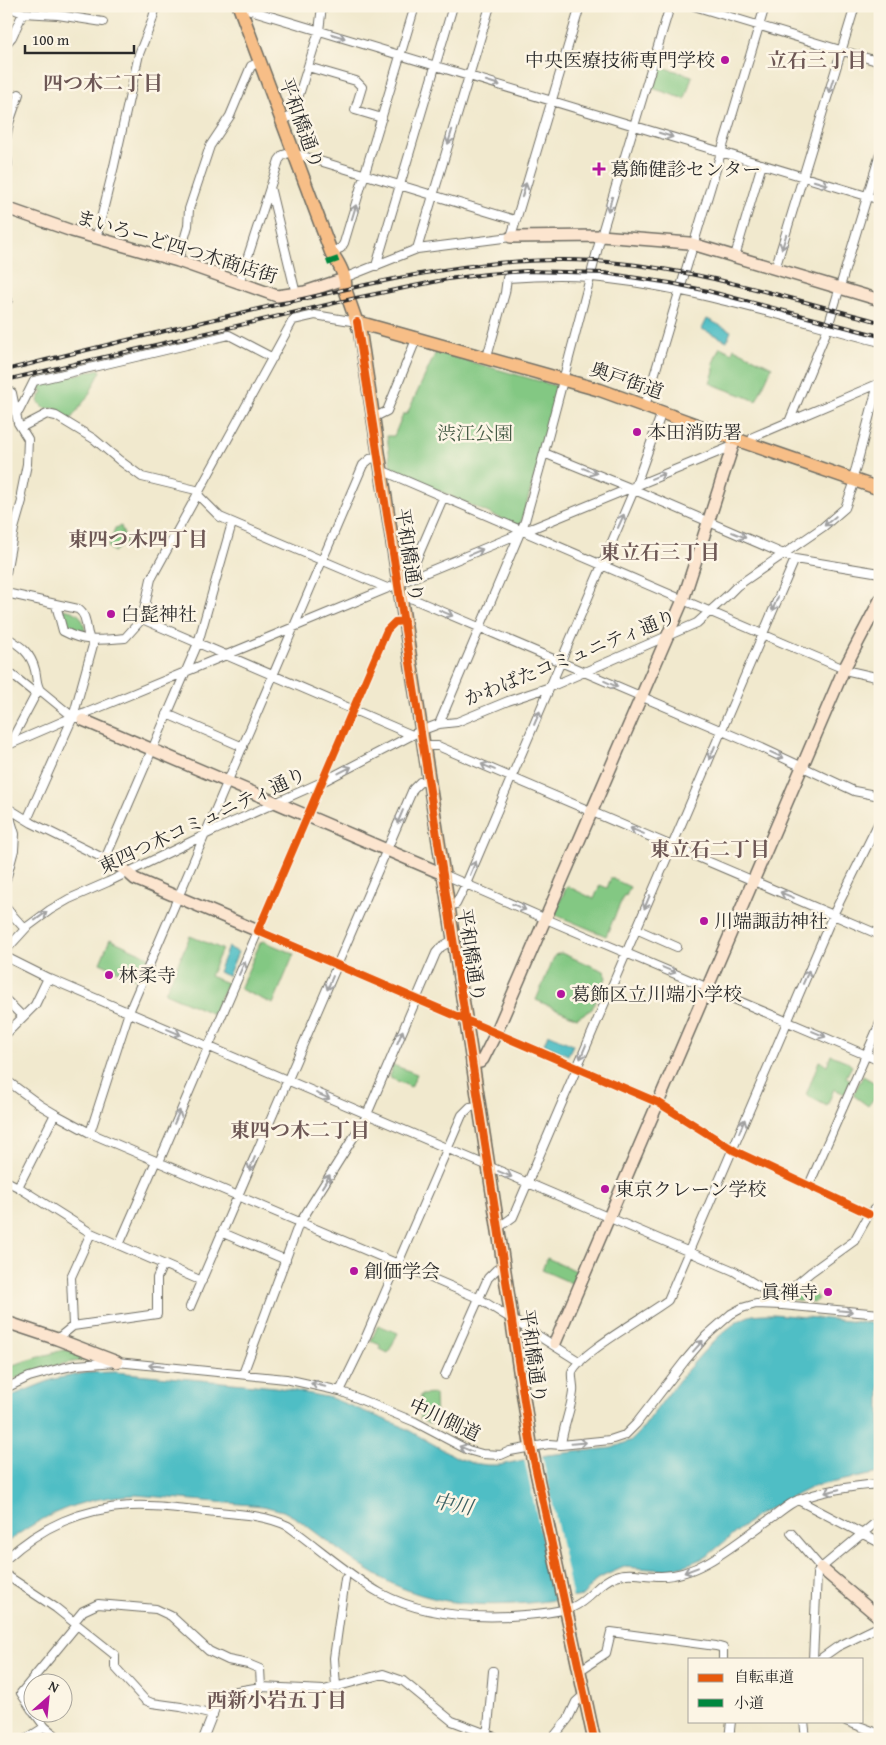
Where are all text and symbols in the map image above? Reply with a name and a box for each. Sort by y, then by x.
scale bar [25,22,134,54]
text: 100 m [32,29,70,50]
one-way arrow [329,32,345,42]
district label: 立石三丁目 [767,45,867,74]
place label: 中央医療技術専門学校 [525,46,715,74]
marker: 中央医療技術専門学校 [719,54,731,66]
district label: 四つ木二丁目 [43,68,163,97]
street label: 平和橋通り [273,74,331,172]
one-way arrow [825,78,835,94]
one-way arrow [485,79,501,89]
one-way arrow [445,128,455,144]
one-way arrow [657,131,673,141]
place label: 葛飾健診センター [610,155,761,183]
marker: 葛飾健診センター [592,162,606,176]
one-way arrow [813,178,829,188]
one-way arrow [520,182,530,198]
one-way arrow [605,195,615,211]
street label: まいろーど四つ木商店街 [73,202,281,290]
one-way arrow [349,205,359,221]
one-way arrow [778,234,788,250]
street label: 奥戸街道 [587,354,667,406]
place label: 本田消防署 [647,418,742,446]
park label: 渋江公園 [437,419,513,447]
marker: 本田消防署 [631,426,643,438]
one-way arrow [582,467,597,476]
one-way arrow [650,471,665,480]
street label: 平和橋通り [389,506,431,604]
one-way arrow [616,514,626,529]
one-way arrow [824,515,837,527]
district label: 東四つ木四丁目 [68,524,208,553]
one-way arrow [731,531,746,541]
district label: 東立石三丁目 [600,537,720,566]
one-way arrow [468,547,483,556]
one-way arrow [770,596,780,611]
place label: 白髭神社 [121,600,197,628]
street label: かわばたコミュニティ通り [460,602,680,712]
marker: 白髭神社 [105,608,117,620]
one-way arrow [438,609,453,618]
one-way arrow [603,680,618,689]
one-way arrow [533,711,542,727]
one-way arrow [706,745,716,760]
one-way arrow [769,750,784,760]
street label: 東四つ木コミュニティ通り [94,760,310,880]
one-way arrow [481,762,496,771]
one-way arrow [337,765,352,774]
one-way arrow [395,809,405,824]
one-way arrow [630,826,645,836]
district label: 東立石二丁目 [650,834,770,863]
one-way arrow [469,861,479,876]
one-way arrow [780,890,795,899]
one-way arrow [642,894,652,909]
one-way arrow [511,903,526,913]
street label: 平和橋通り [451,906,493,1004]
place label: 川端諏訪神社 [714,907,828,935]
one-way arrow [34,911,47,922]
marker: 川端諏訪神社 [698,915,710,927]
place label: 林柔寺 [119,961,176,989]
one-way arrow [237,961,247,976]
one-way arrow [661,966,676,976]
marker: 林柔寺 [103,969,115,981]
one-way arrow [802,970,812,985]
one-way arrow [325,975,334,990]
place label: 葛飾区立川端小学校 [571,980,742,1008]
marker: 葛飾区立川端小学校 [555,988,567,1000]
one-way arrow [166,1027,181,1037]
one-way arrow [396,1030,406,1045]
one-way arrow [811,1030,826,1040]
one-way arrow [578,1044,588,1059]
one-way arrow [315,1091,330,1101]
one-way arrow [173,1110,183,1125]
district label: 東四つ木二丁目 [230,1115,370,1144]
one-way arrow [738,1119,748,1134]
one-way arrow [247,1156,257,1171]
one-way arrow [497,1170,512,1179]
one-way arrow [322,1174,332,1188]
place label: 東京クレーン学校 [615,1175,767,1203]
marker: 東京クレーン学校 [599,1183,611,1195]
place label: 創価学会 [364,1257,440,1285]
marker: 創価学会 [348,1265,360,1277]
place label: 眞禅寺 [761,1278,818,1306]
marker: 眞禅寺 [822,1286,834,1298]
one-way arrow [837,1306,853,1316]
street label: 平和橋通り [514,1307,554,1405]
one-way arrow [692,1340,704,1353]
one-way arrow [149,1361,165,1371]
one-way arrow [310,1380,326,1390]
street label: 中川側道 [405,1390,485,1448]
one-way arrow [571,1438,587,1448]
one-way arrow [459,1444,475,1453]
water label: 中川 [431,1485,477,1522]
one-way arrow [824,1487,840,1496]
one-way arrow [684,1565,699,1575]
legend [688,1658,864,1722]
text: 自転車道 [734,1666,794,1687]
north arrow [22,1672,72,1722]
text: N [45,1675,63,1698]
district label: 西新小岩五丁目 [207,1685,347,1714]
text: 小道 [734,1692,764,1713]

